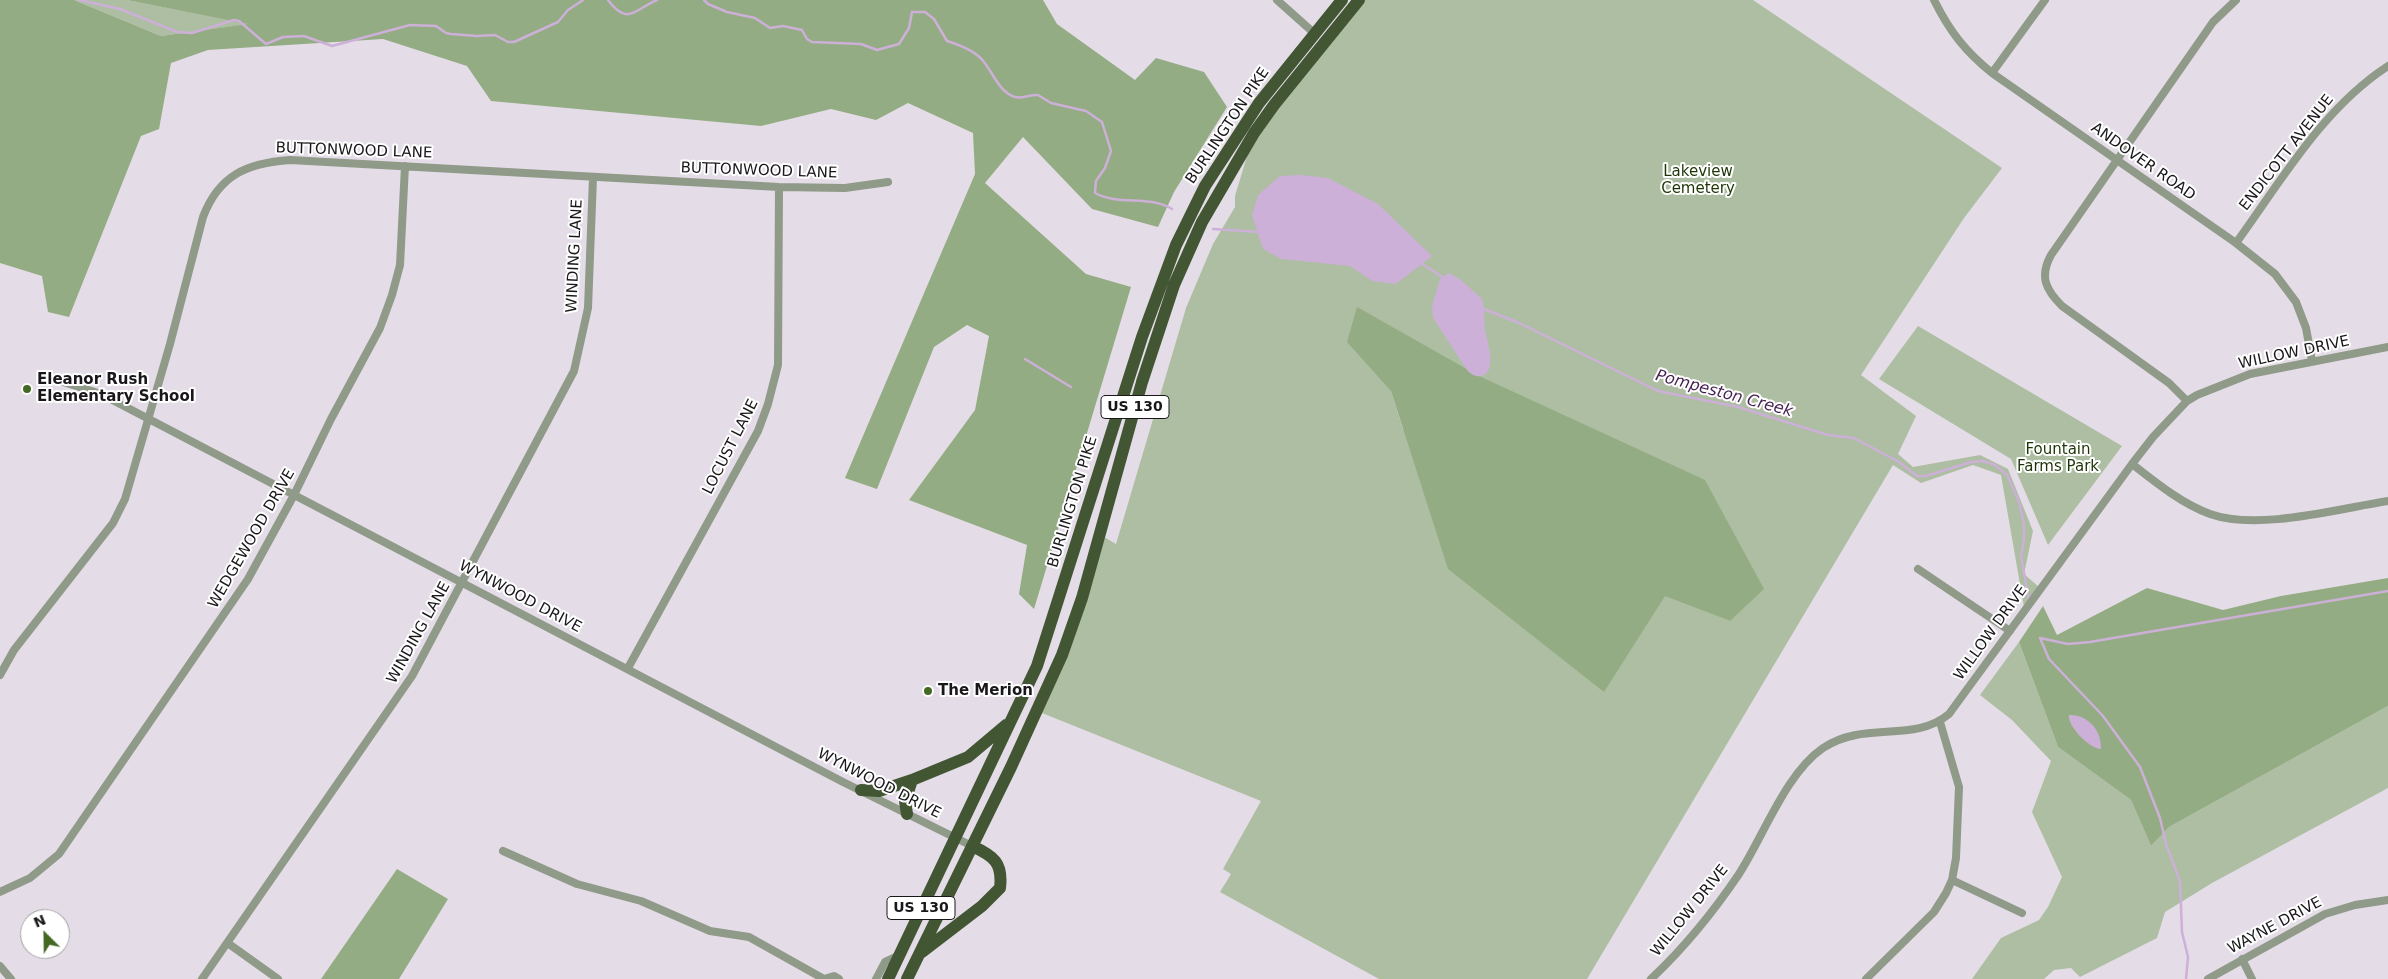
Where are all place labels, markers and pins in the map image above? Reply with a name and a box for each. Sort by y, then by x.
place label: Eleanor Rush Elementary School [37,371,195,406]
marker: Eleanor Rush Elementary School [21,383,33,395]
place label: The Merion [938,682,1033,700]
marker: The Merion [922,685,934,697]

